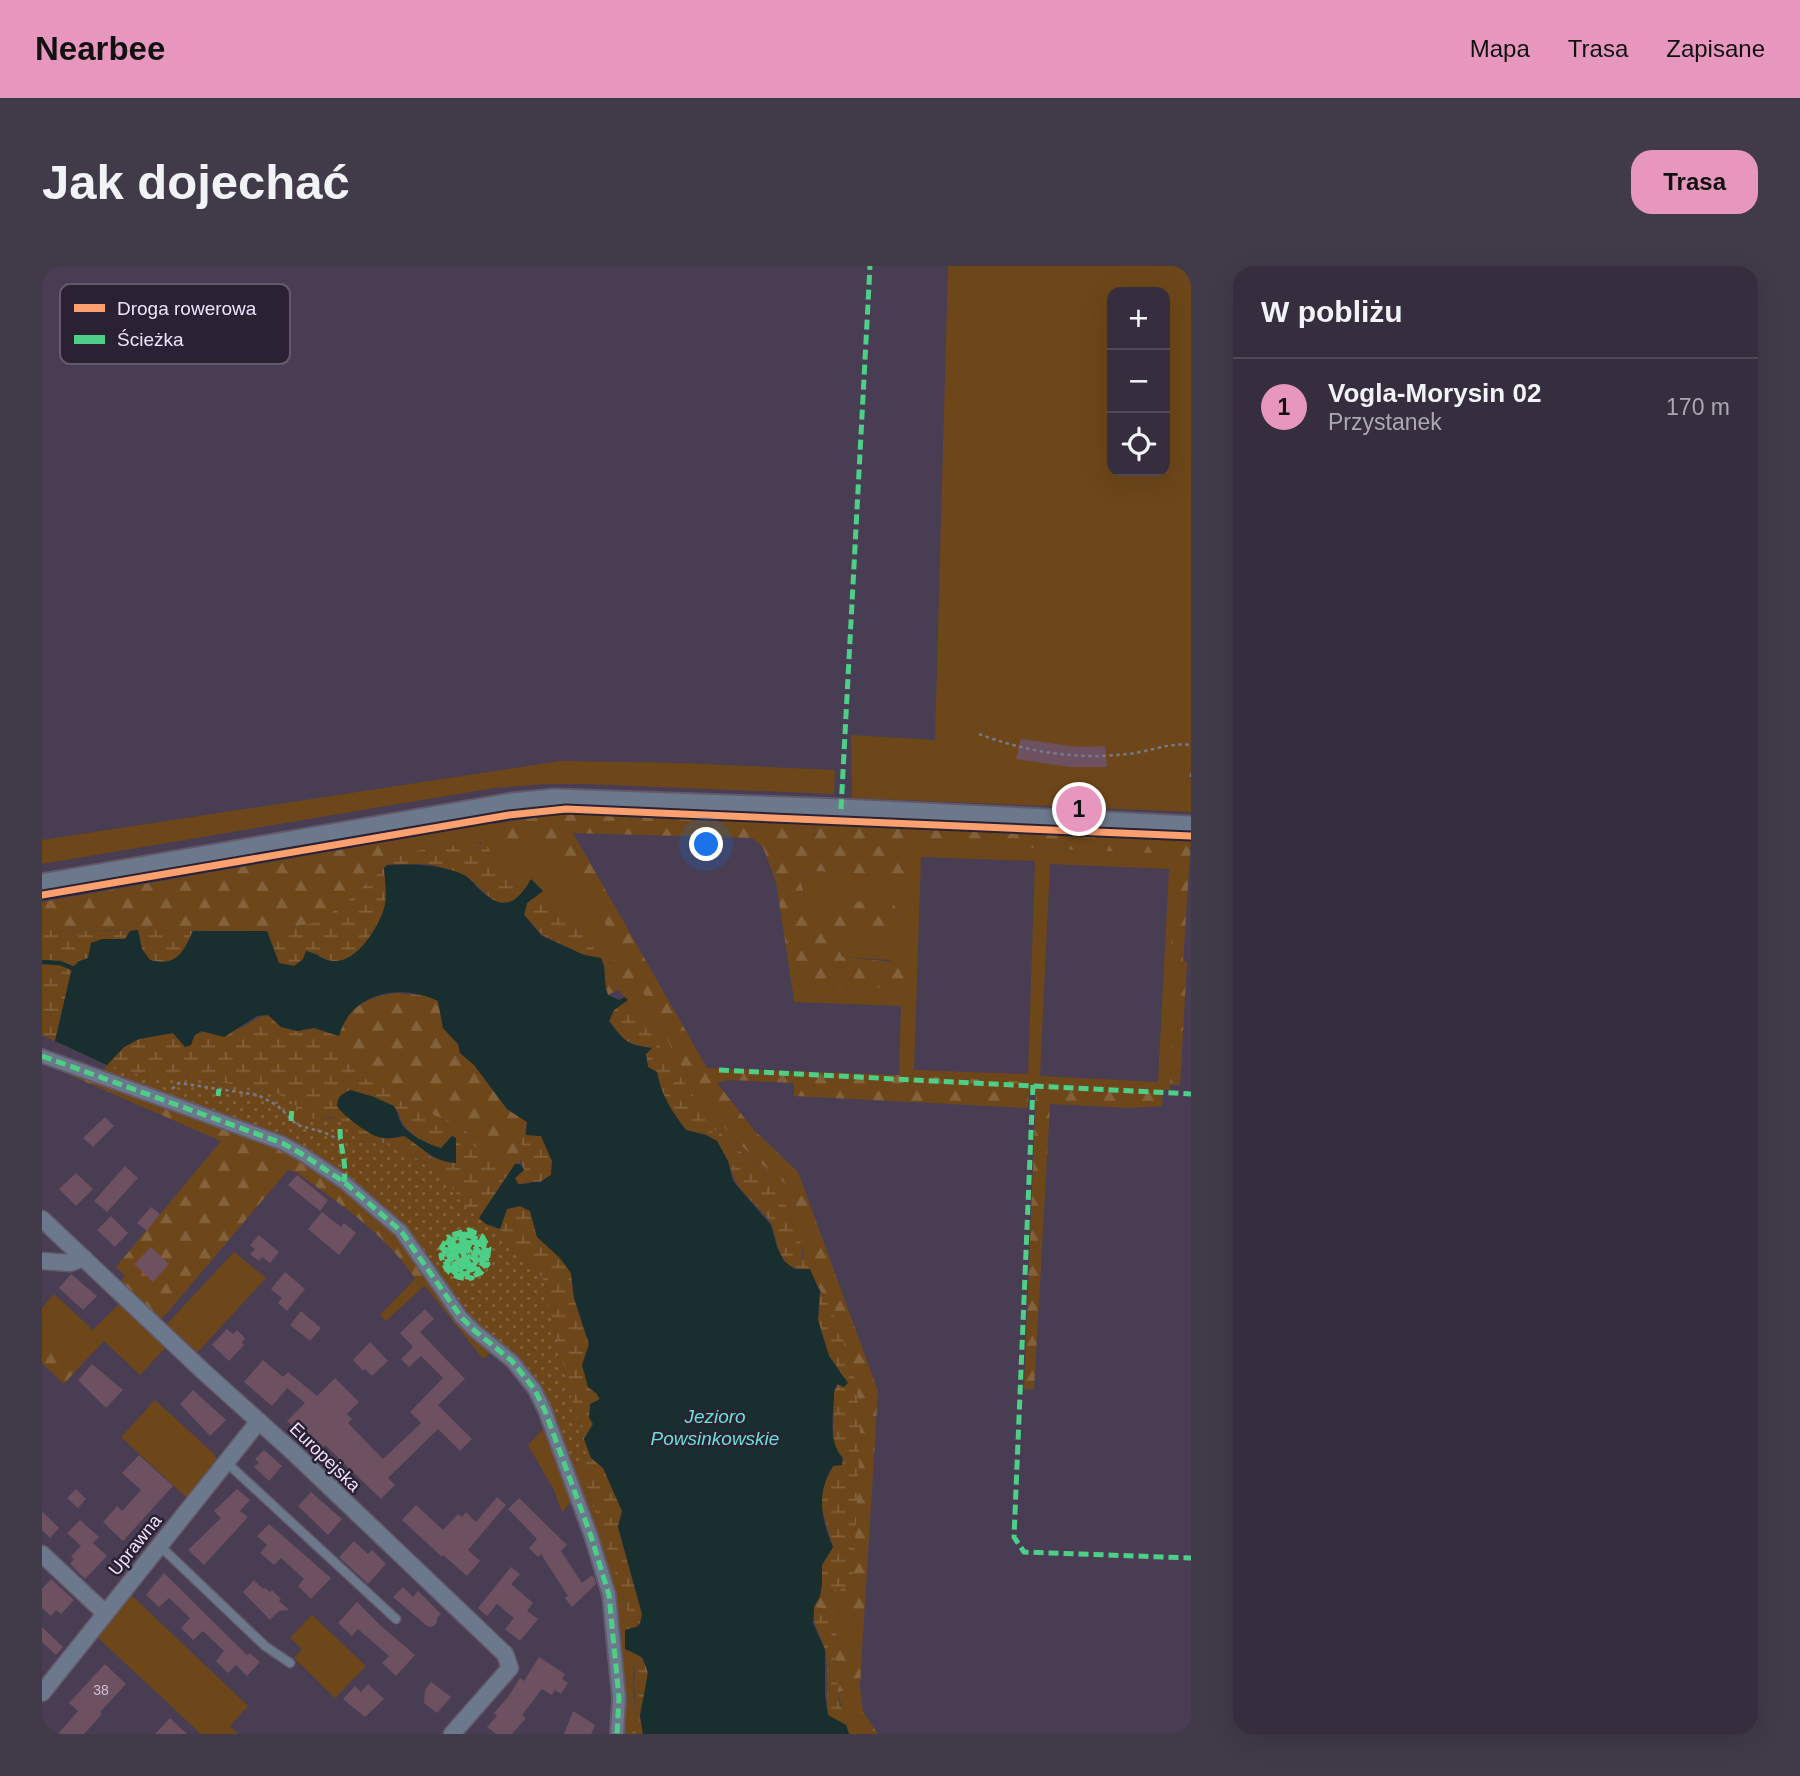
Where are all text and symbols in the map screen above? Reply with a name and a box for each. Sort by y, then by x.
text: Nearbee [35,30,165,67]
text: Mapa [1470,35,1530,62]
text: Trasa [1568,35,1628,62]
text: Zapisane [1666,35,1765,62]
button: Trasa [1631,150,1758,214]
text: Jak dojechać [42,155,350,209]
legend [60,284,290,364]
map controls [1107,287,1170,476]
button: + [1107,287,1170,350]
text: W pobliżu [1261,295,1403,328]
text: Droga rowerowa [117,298,257,319]
text: Ścieżka [117,329,184,350]
button: − [1107,350,1170,413]
text: Vogla-Morysin 02 [1328,378,1541,408]
text: 1 [1278,394,1290,420]
text: 170 m [1666,394,1730,420]
text: Przystanek [1328,409,1442,435]
button: locate [1107,413,1170,476]
pin: 1 [1056,783,1102,835]
your location [689,827,723,861]
water label: Jezioro Powsinkowskie [651,1406,779,1449]
street label: Europejska [286,1419,365,1496]
street label: Uprawna [105,1510,166,1579]
house number: 38 [93,1682,109,1698]

